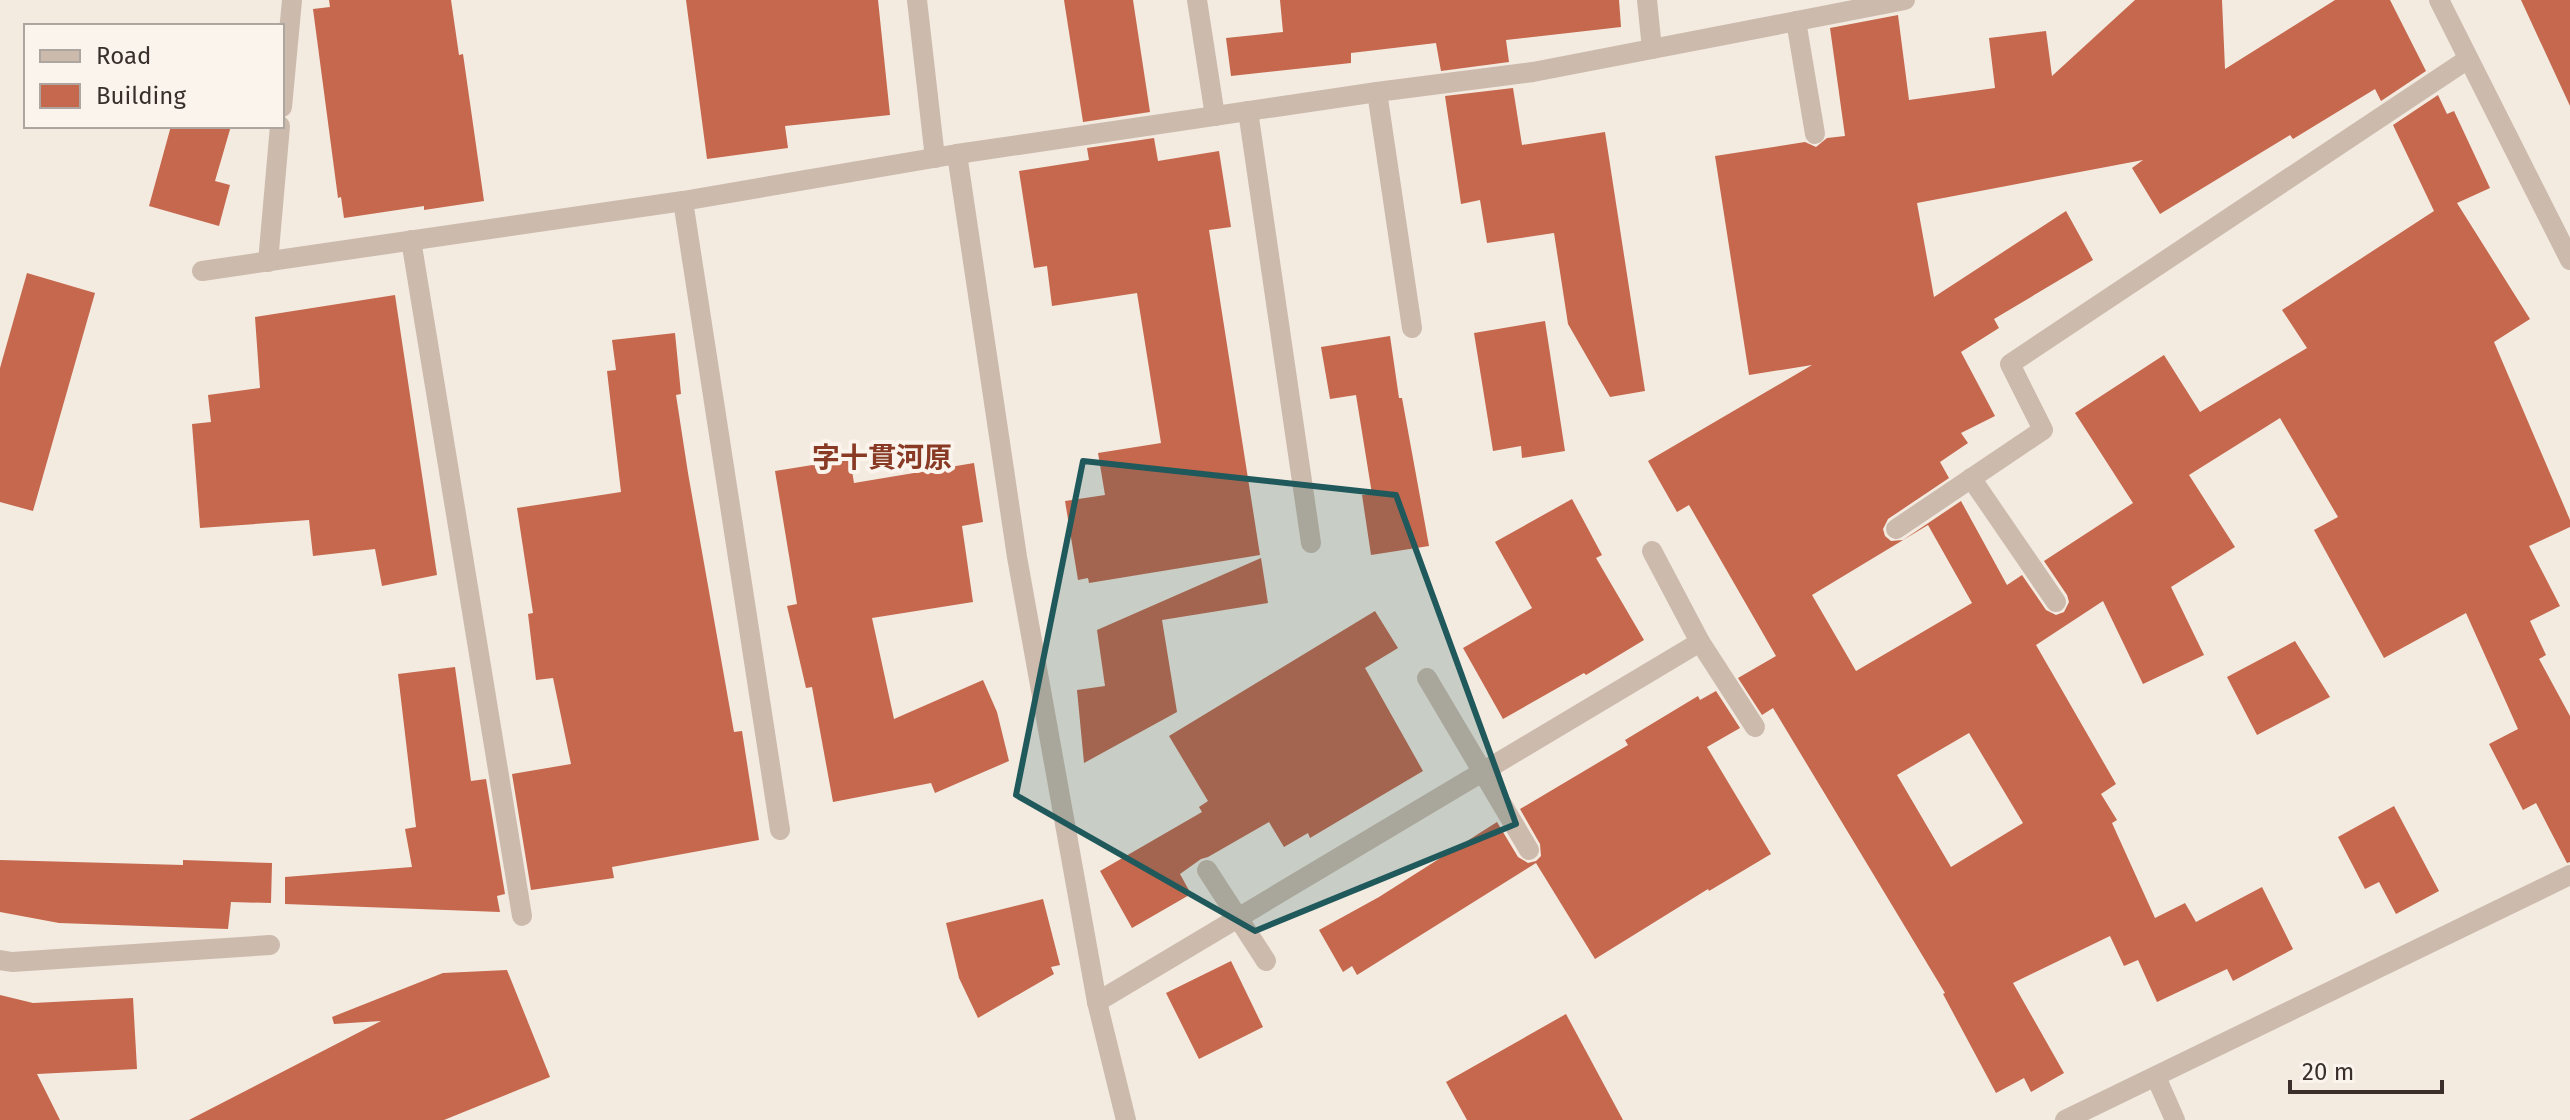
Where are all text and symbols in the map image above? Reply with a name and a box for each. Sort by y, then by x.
legend [24,24,284,128]
text: Road [96,42,151,70]
text: Building [96,82,186,110]
district label: 字十貫河原 [812,441,952,474]
scale bar [2290,1044,2442,1094]
text: 20 m [2302,1058,2354,1086]

